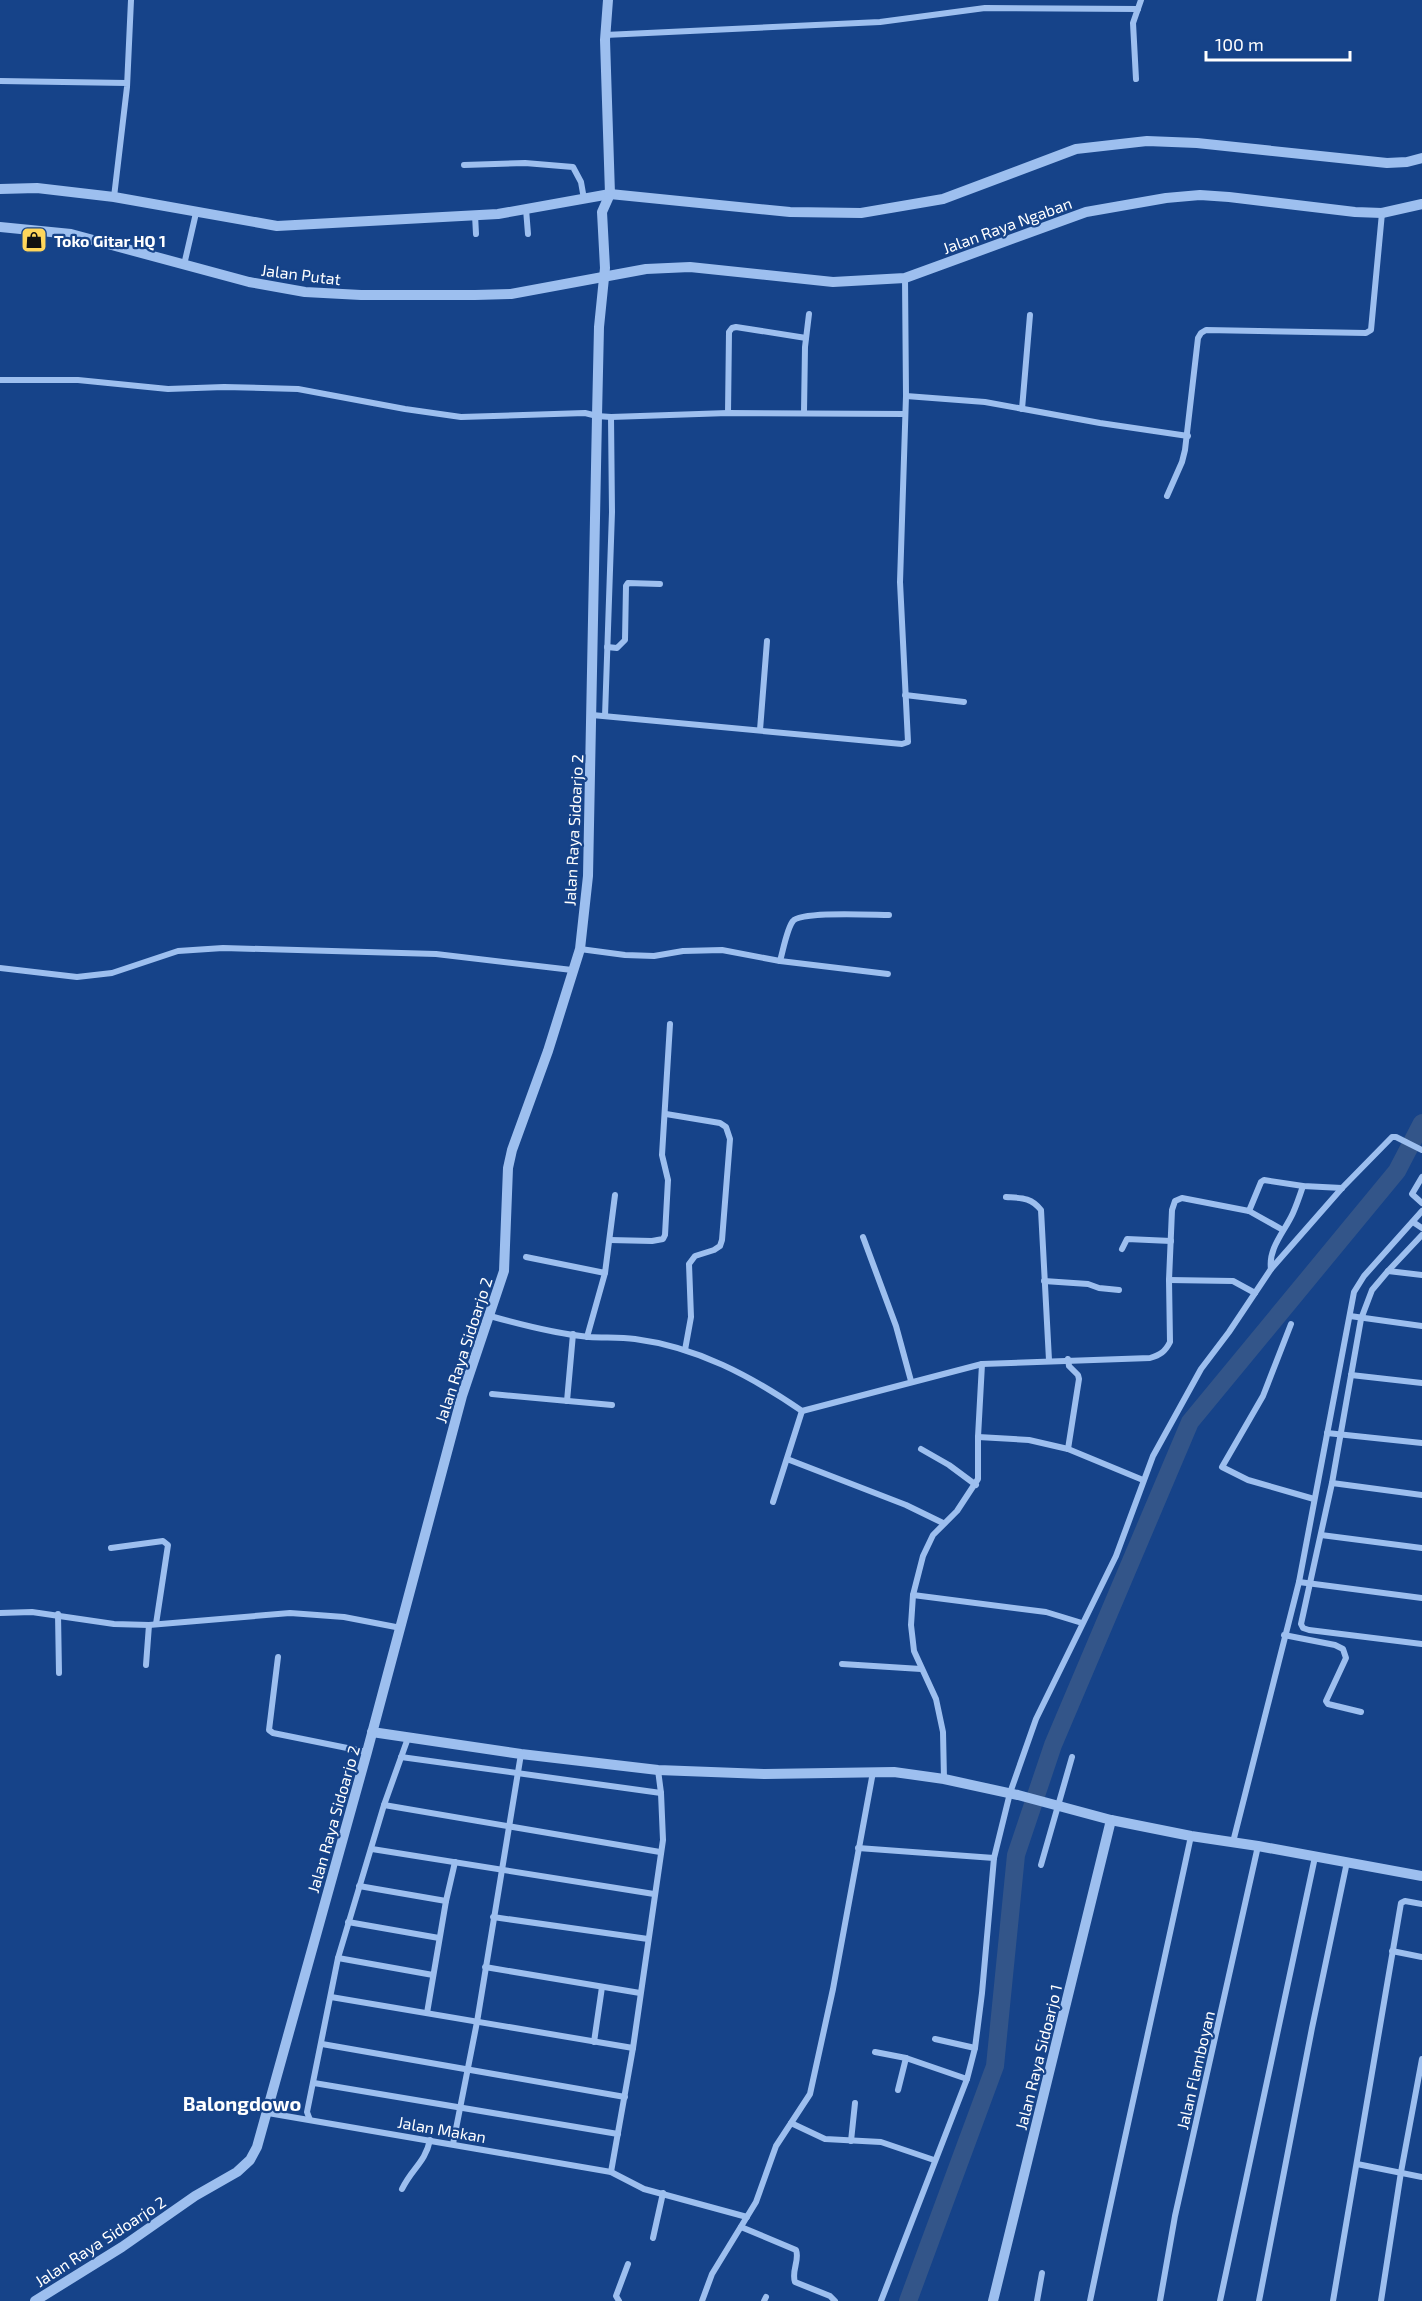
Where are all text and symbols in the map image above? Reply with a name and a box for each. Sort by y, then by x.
scale bar [1206,24,1350,62]
text: 100 m [1215,33,1264,55]
street label: Jalan Raya Ngaban [940,193,1074,257]
shop icon: Toko Gitar HQ 1 [19,225,49,255]
place label: Toko Gitar HQ 1 [54,231,166,251]
street label: Jalan Putat [260,260,342,288]
street label: Jalan Raya Sidoarjo 2 [560,754,587,906]
street label: Jalan Raya Sidoarjo 2 [430,1275,496,1426]
street label: Jalan Raya Sidoarjo 2 [303,1743,364,1895]
street label: Jalan Raya Sidoarjo 1 [1011,1982,1066,2132]
street label: Jalan Flamboyan [1172,2009,1218,2131]
district label: Balongdowo [183,2091,301,2115]
street label: Jalan Makan [396,2112,488,2146]
street label: Jalan Raya Sidoarjo 2 [31,2192,169,2291]

